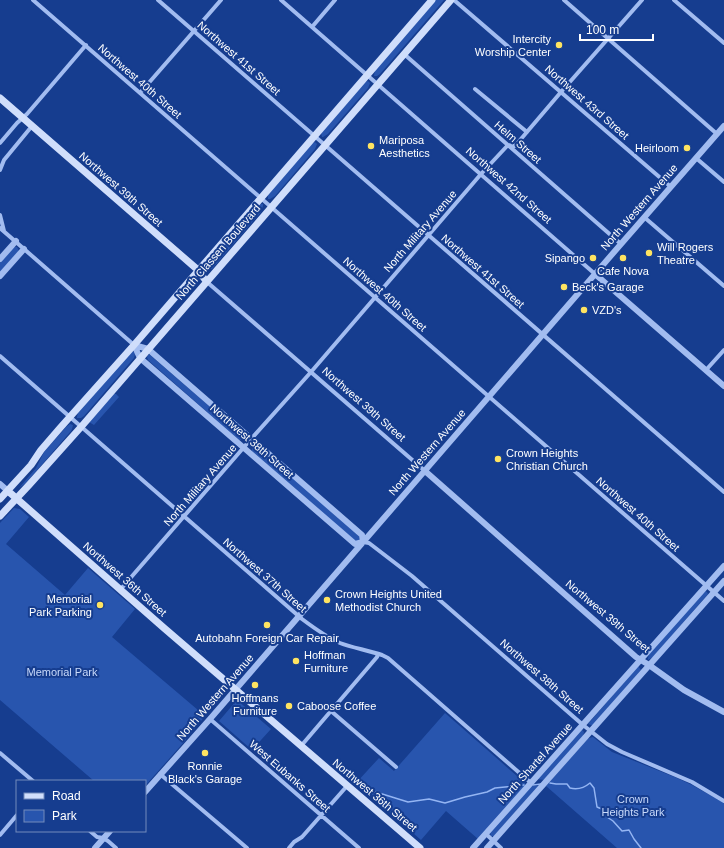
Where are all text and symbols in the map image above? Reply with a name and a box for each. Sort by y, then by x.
scale bar [580,16,653,42]
street label: Northwest 41st Street [195,19,283,97]
text: 100 m [586,23,619,37]
place label: Intercity Worship Center [475,33,551,58]
marker: Intercity Worship Center [554,40,564,50]
street label: Northwest 40th Street [96,42,184,120]
street label: Northwest 43rd Street [543,62,631,142]
street label: Helm Street [492,118,544,166]
place label: Mariposa Aesthetics [379,134,430,159]
marker: Mariposa Aesthetics [366,141,376,151]
place label: Heirloom [635,142,679,154]
marker: Heirloom [682,143,692,153]
street label: Northwest 42nd Street [464,145,554,225]
street label: Northwest 39th Street [77,150,165,228]
street label: North Western Avenue [598,161,680,253]
street label: North Military Avenue [381,188,459,274]
street label: North Classen Boulevard [173,202,263,302]
street label: Northwest 41st Street [439,232,527,310]
place label: Will Rogers Theatre [657,241,714,266]
marker: Will Rogers Theatre [644,248,654,258]
place label: Sipango [545,252,585,264]
marker: Sipango [588,253,598,263]
marker: Cafe Nova [618,253,628,263]
street label: Northwest 40th Street [341,255,429,333]
place label: Cafe Nova [597,265,650,277]
place label: Beck's Garage [572,281,644,293]
marker: Beck's Garage [559,282,569,292]
place label: VZD's [592,304,622,316]
marker: VZD's [579,305,589,315]
street label: Northwest 39th Street [320,365,408,443]
street label: Northwest 38th Street [208,402,296,480]
street label: North Western Avenue [386,406,468,498]
street label: North Military Avenue [161,442,239,528]
place label: Crown Heights Christian Church [506,447,588,472]
marker: Crown Heights Christian Church [493,454,503,464]
street label: Northwest 40th Street [594,475,682,553]
street label: Northwest 37th Street [221,536,309,614]
street label: Northwest 36th Street [81,540,169,618]
street label: Northwest 39th Street [563,577,653,655]
place label: Crown Heights United Methodist Church [335,588,442,613]
place label: Memorial Park Parking [29,593,92,618]
marker: Crown Heights United Methodist Church [322,595,332,605]
marker: Memorial Park Parking [95,600,105,610]
marker: Autobahn Foreign Car Repair [262,620,272,630]
place label: Autobahn Foreign Car Repair [195,632,339,644]
street label: Northwest 38th Street [498,637,586,715]
place label: Hoffman Furniture [304,649,348,674]
street label: North Western Avenue [174,651,256,743]
marker: Hoffman Furniture [291,656,301,666]
park label: Memorial Park [27,666,98,678]
marker: Hoffmans Furniture [250,680,260,690]
place label: Hoffmans Furniture [232,692,279,717]
place label: Caboose Coffee [297,700,376,712]
marker: Caboose Coffee [284,701,294,711]
street label: North Shartel Avenue [496,720,574,806]
street label: West Eubanks Street [247,738,333,814]
marker: Ronnie Black's Garage [200,748,210,758]
street label: Northwest 36th Street [330,756,420,834]
place label: Ronnie Black's Garage [168,760,242,785]
legend [16,780,146,832]
text: Road [52,789,81,803]
park label: Crown Heights Park [602,793,665,818]
text: Park [52,809,78,823]

